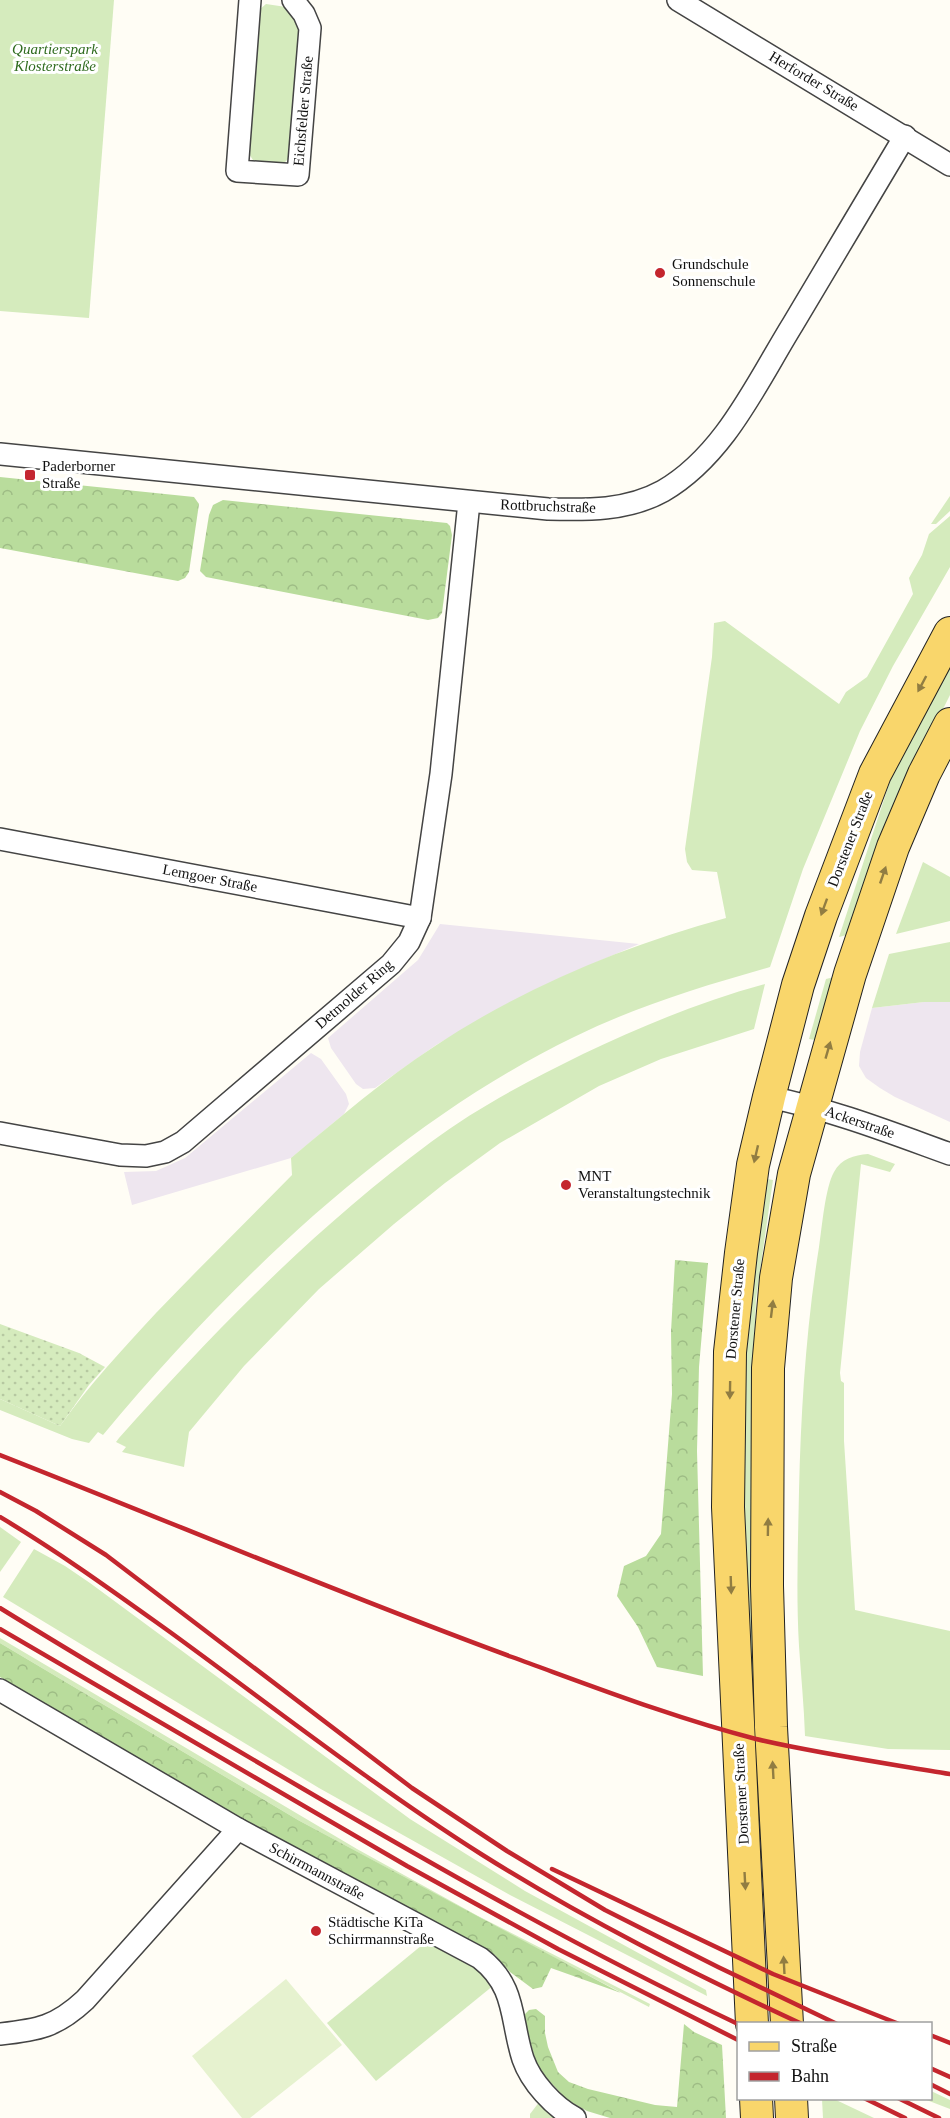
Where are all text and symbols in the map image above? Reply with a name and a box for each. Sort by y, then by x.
park label: Quartierspark Klosterstraße [12,41,98,74]
street label: Herforder Straße [767,48,862,114]
street label: Eichsfelder Straße [290,55,316,167]
place label: Grundschule Sonnenschule [672,256,756,289]
marker: Grundschule Sonnenschule [653,266,667,280]
place label: Paderborner Straße [42,458,115,491]
marker: Paderborner Straße [23,468,37,482]
street label: Rottbruchstraße [500,496,596,516]
one-way arrow [917,676,927,693]
street label: Dorstener Straße [824,789,876,889]
street label: Lemgoer Straße [161,861,259,895]
one-way arrow [879,866,889,884]
one-way arrow [818,899,828,917]
street label: Detmolder Ring [312,956,396,1032]
one-way arrow [824,1041,833,1059]
street label: Ackerstraße [823,1103,897,1141]
one-way arrow [750,1145,760,1164]
place label: MNT Veranstaltungstechnik [578,1168,711,1201]
marker: MNT Veranstaltungstechnik [559,1178,573,1192]
street label: Dorstener Straße [723,1258,747,1360]
one-way arrow [767,1300,777,1319]
one-way arrow [725,1380,734,1399]
one-way arrow [763,1518,773,1537]
one-way arrow [727,1575,736,1594]
street label: Dorstener Straße [730,1743,752,1845]
one-way arrow [769,1761,778,1780]
street label: Schirrmannstraße [267,1839,368,1903]
one-way arrow [741,1872,750,1891]
place label: Städtische KiTa Schirrmannstraße [328,1914,434,1947]
marker: Städtische KiTa Schirrmannstraße [309,1924,323,1938]
one-way arrow [779,1956,788,1975]
legend [737,2022,932,2100]
text: Straße [791,2036,837,2056]
text: Bahn [791,2066,829,2086]

